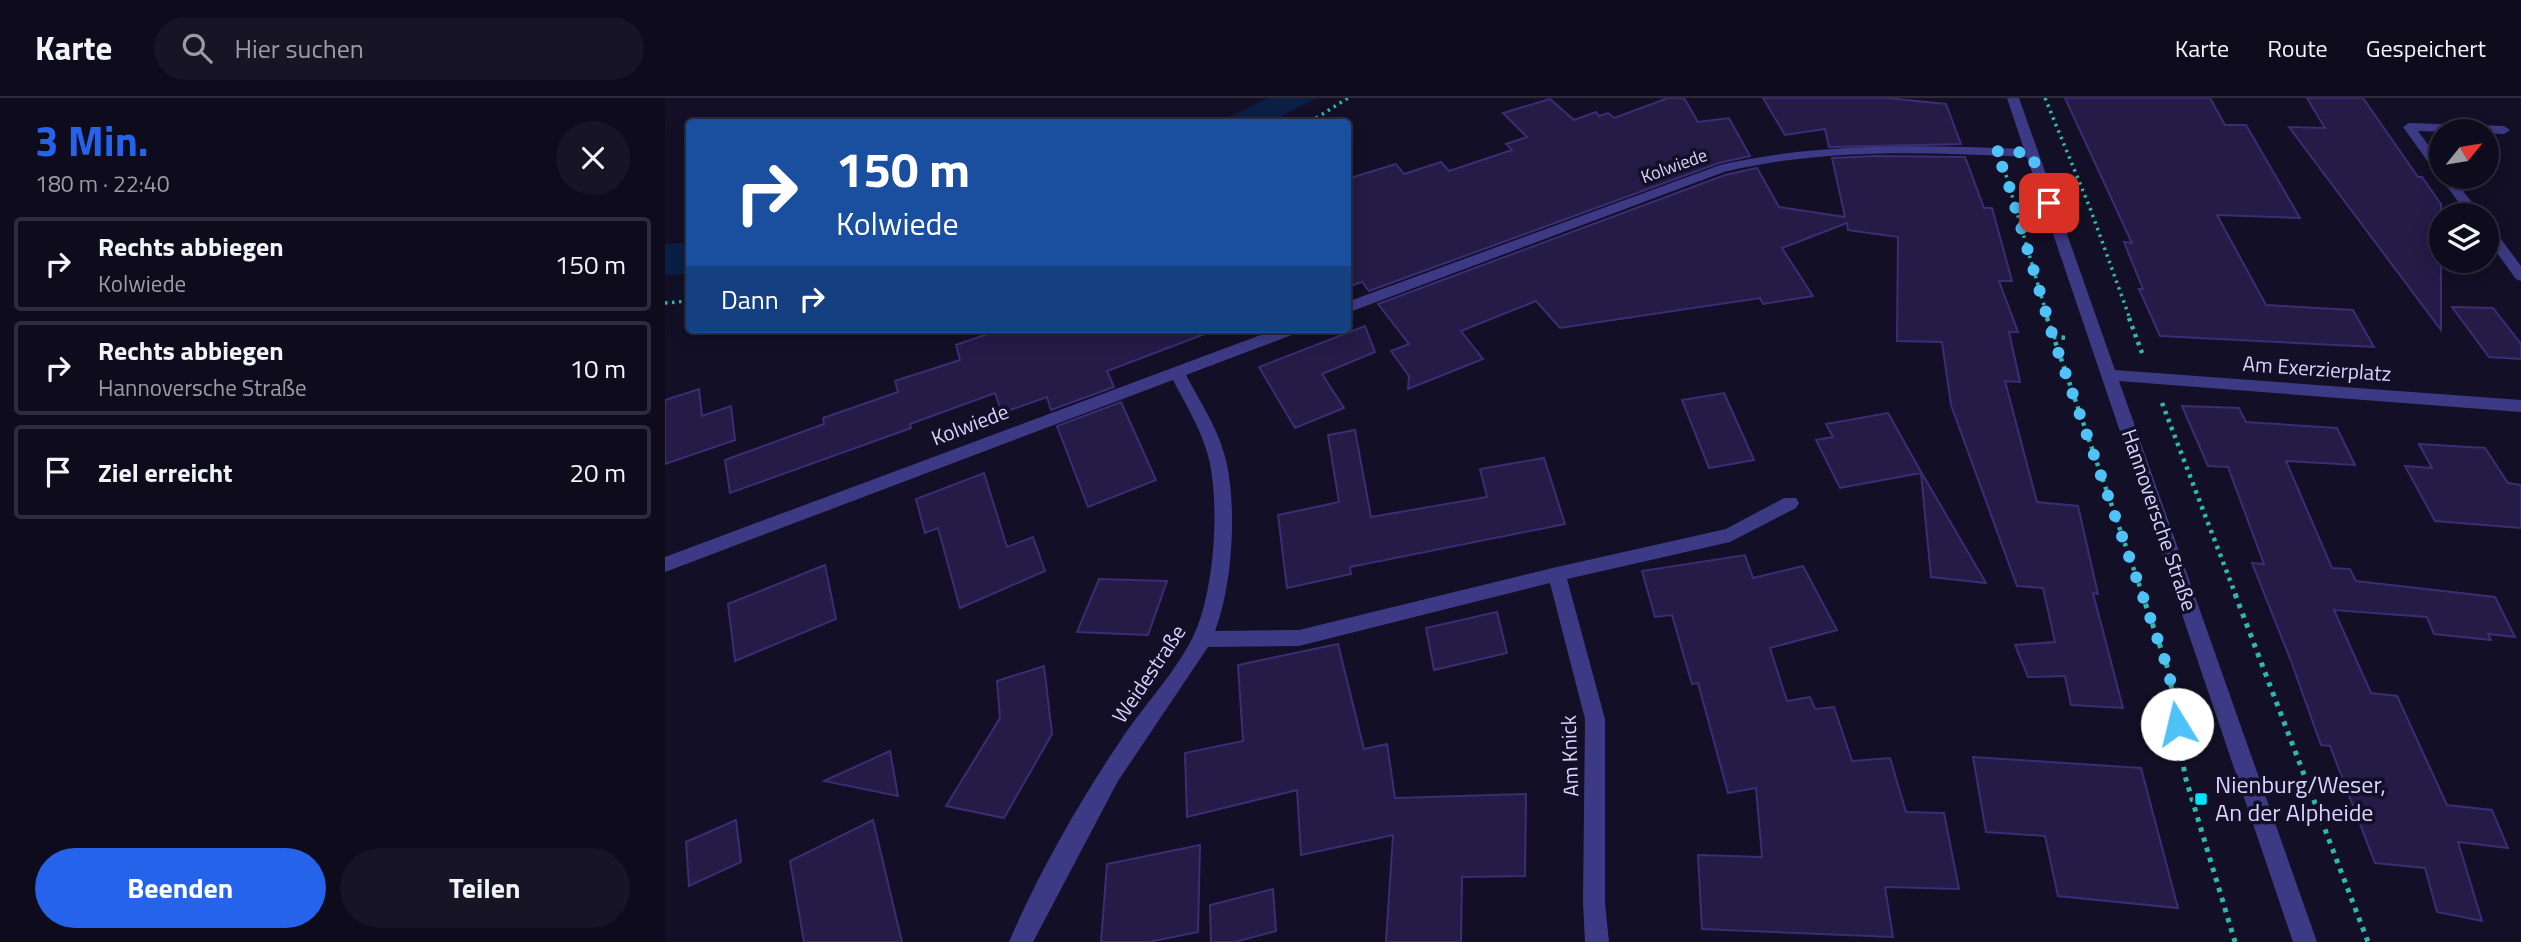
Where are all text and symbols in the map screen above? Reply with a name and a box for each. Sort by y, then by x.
search box [154,17,644,80]
text: Karte [35,23,112,73]
icon: search [178,29,216,67]
text: Hier suchen [234,29,364,68]
text: Karte [2175,30,2229,66]
text: Route [2267,30,2328,66]
text: Gespeichert [2366,30,2486,66]
text: 3 Min. [35,108,149,172]
north arrow [2429,119,2499,189]
map controls [2429,119,2499,273]
button: close [556,121,630,195]
text: 150 m [836,131,970,206]
street label: Kolwiede [1637,141,1711,190]
icon: right [721,147,812,238]
text: 180 m · 22:40 [35,166,170,201]
pin [2019,173,2079,233]
icon: arrive [2030,184,2068,222]
text: Kolwiede [836,199,959,247]
button: layers [2429,203,2499,273]
text: Rechts abbiegen [98,227,284,266]
icon: right [39,245,77,283]
text: 150 m [555,245,626,284]
text: Kolwiede [98,266,186,301]
text: Dann [721,280,779,319]
icon: right [793,280,831,318]
text: Rechts abbiegen [98,331,284,370]
street label: Am Exerzierplatz [2242,347,2392,389]
icon: right [39,349,77,387]
text: 10 m [569,349,626,388]
text: Hannoversche Straße [98,370,307,405]
street label: Kolwiede [926,395,1013,453]
street label: Hannoversche Straße [2114,424,2206,615]
icon: arrive [39,453,77,491]
text: Ziel erreicht [98,453,233,492]
text: 20 m [569,453,626,492]
street label: Weidestraße [1103,618,1193,729]
position arrow [2140,687,2214,761]
street label: Am Knick [1552,715,1586,797]
place label: Nienburg/Weser, An der Alpheide [2215,766,2386,830]
marker: Nienburg/Weser, An der Alpheide [2193,791,2209,807]
button: Beenden [35,848,326,928]
button: Teilen [340,848,630,928]

